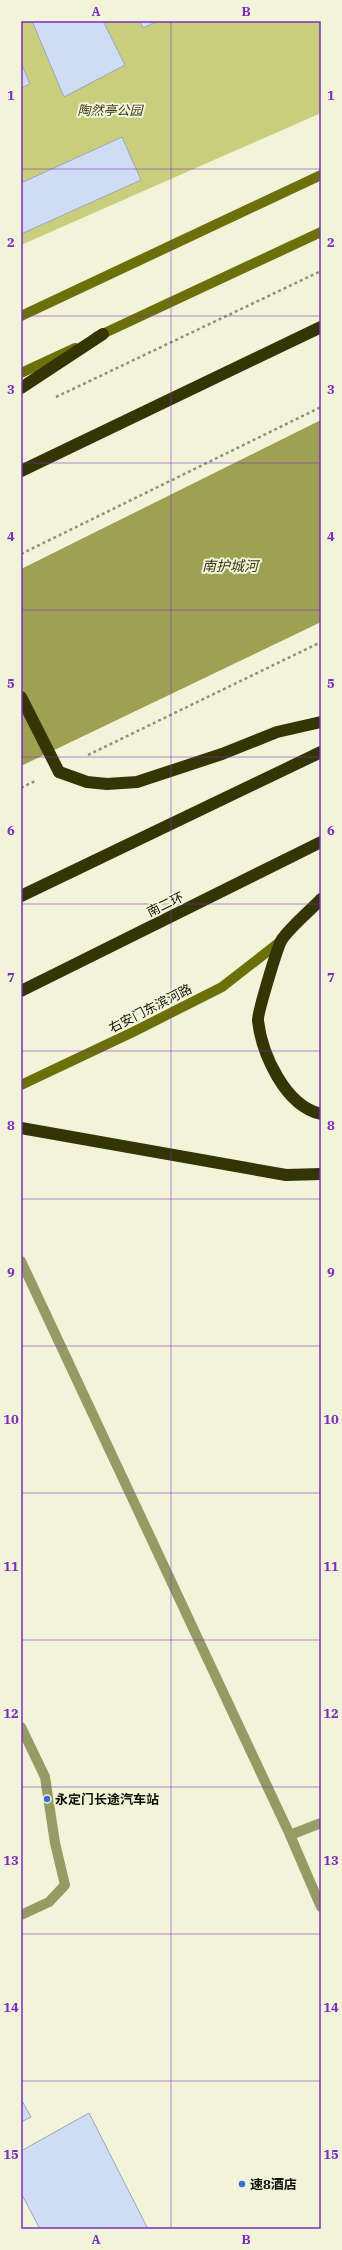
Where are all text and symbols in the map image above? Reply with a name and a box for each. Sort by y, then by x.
text: A [91,3,101,20]
text: B [241,3,251,20]
text: 1 [7,87,15,104]
text: 1 [327,87,335,104]
park label: 陶然亭公园 [77,102,144,119]
text: 2 [7,234,15,251]
text: 2 [327,234,335,251]
text: 3 [7,381,15,398]
text: 3 [327,381,335,398]
text: 4 [7,528,15,545]
text: 4 [327,528,335,545]
water label: 南护城河 [202,557,261,575]
text: 5 [7,675,15,692]
text: 5 [327,675,335,692]
text: 6 [7,822,15,839]
text: 6 [327,822,335,839]
street label: 南二环 [144,888,186,921]
text: 7 [7,969,15,986]
text: 7 [327,969,335,986]
street label: 右安门东滨河路 [106,980,195,1037]
text: 8 [7,1117,15,1134]
text: 8 [327,1117,335,1134]
text: 9 [7,1264,15,1281]
text: 9 [327,1264,335,1281]
text: 10 [3,1411,19,1428]
text: 10 [323,1411,339,1428]
text: 11 [3,1558,19,1575]
text: 11 [323,1558,339,1575]
text: 12 [3,1705,19,1722]
text: 12 [323,1705,339,1722]
place label: 永定门长途汽车站 [55,1791,159,1808]
marker: 永定门长途汽车站 [42,1794,52,1804]
text: 13 [3,1852,19,1869]
text: 13 [323,1852,339,1869]
text: 14 [3,1999,19,2016]
text: 14 [323,1999,339,2016]
text: 15 [3,2146,19,2163]
text: 15 [323,2146,339,2163]
place label: 速8酒店 [250,2176,297,2193]
marker: 速8酒店 [237,2179,247,2189]
text: A [91,2231,101,2248]
text: B [241,2231,251,2248]

